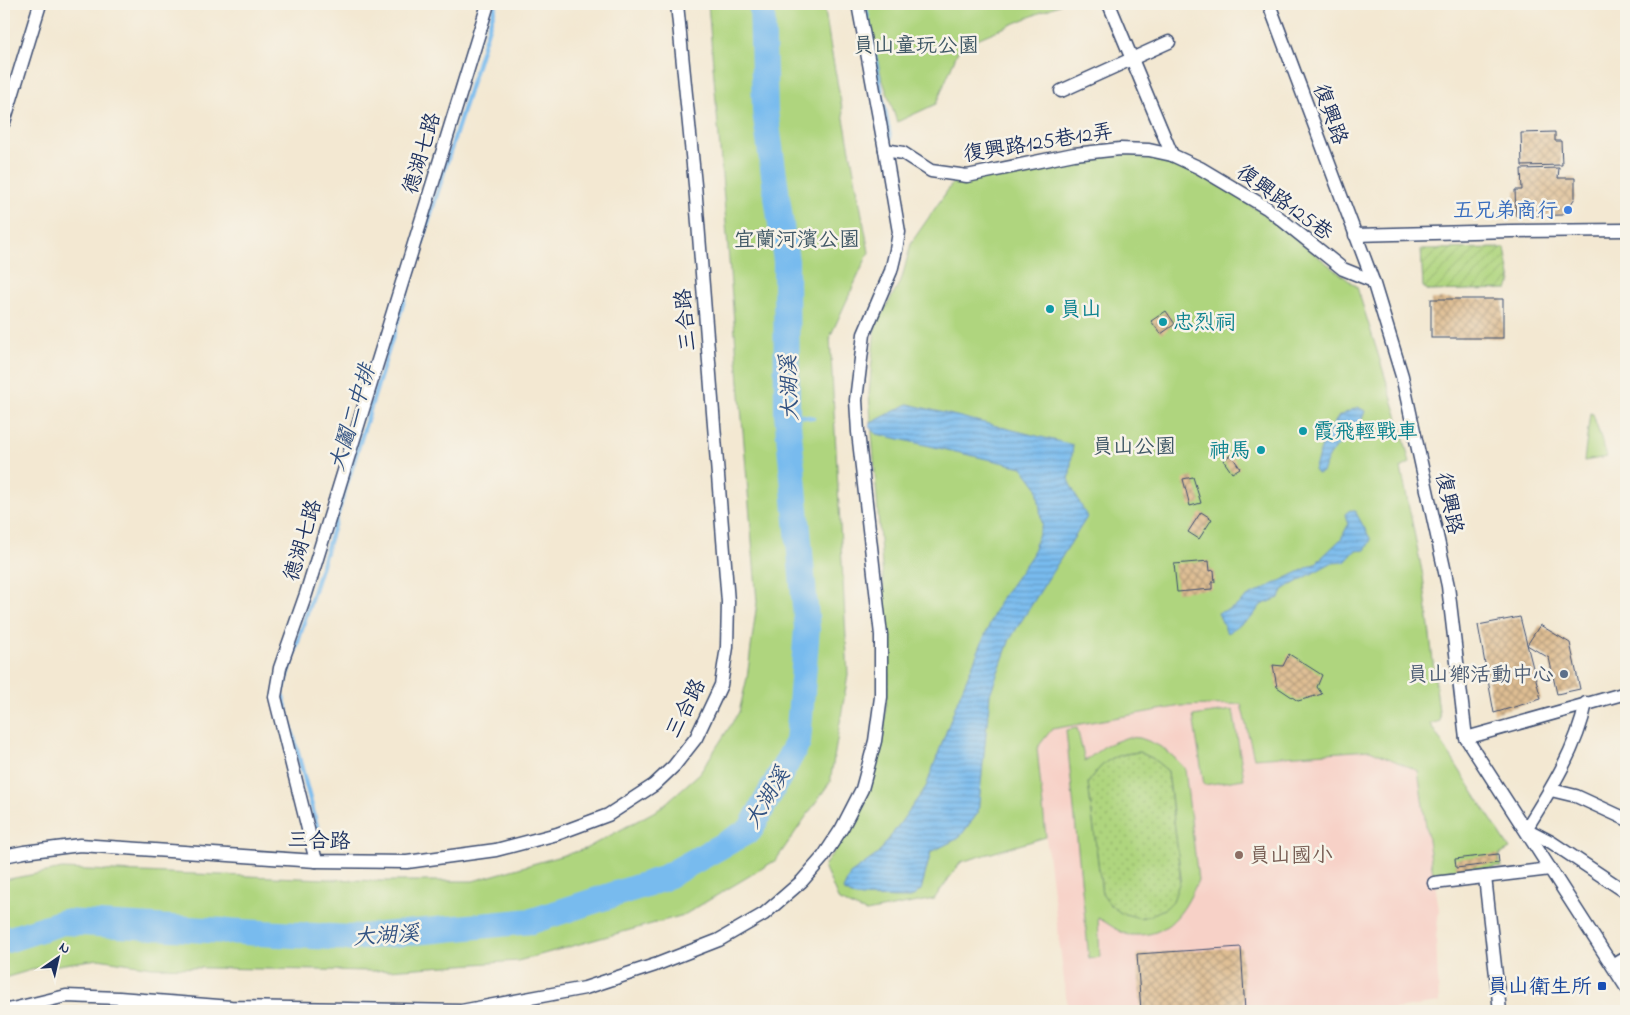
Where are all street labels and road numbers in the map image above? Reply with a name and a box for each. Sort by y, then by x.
street label: 復興路 [1304,80,1354,149]
street label: 德湖七路 [396,109,450,198]
street label: 復興路125巷12弄 [961,117,1115,171]
street label: 復興路125巷 [1229,158,1338,249]
street label: 三合路 [669,287,705,353]
street label: 復興路 [1427,469,1469,537]
street label: 德湖七路 [277,496,331,585]
street label: 三合路 [659,674,714,744]
street label: 三合路 [287,826,351,858]

